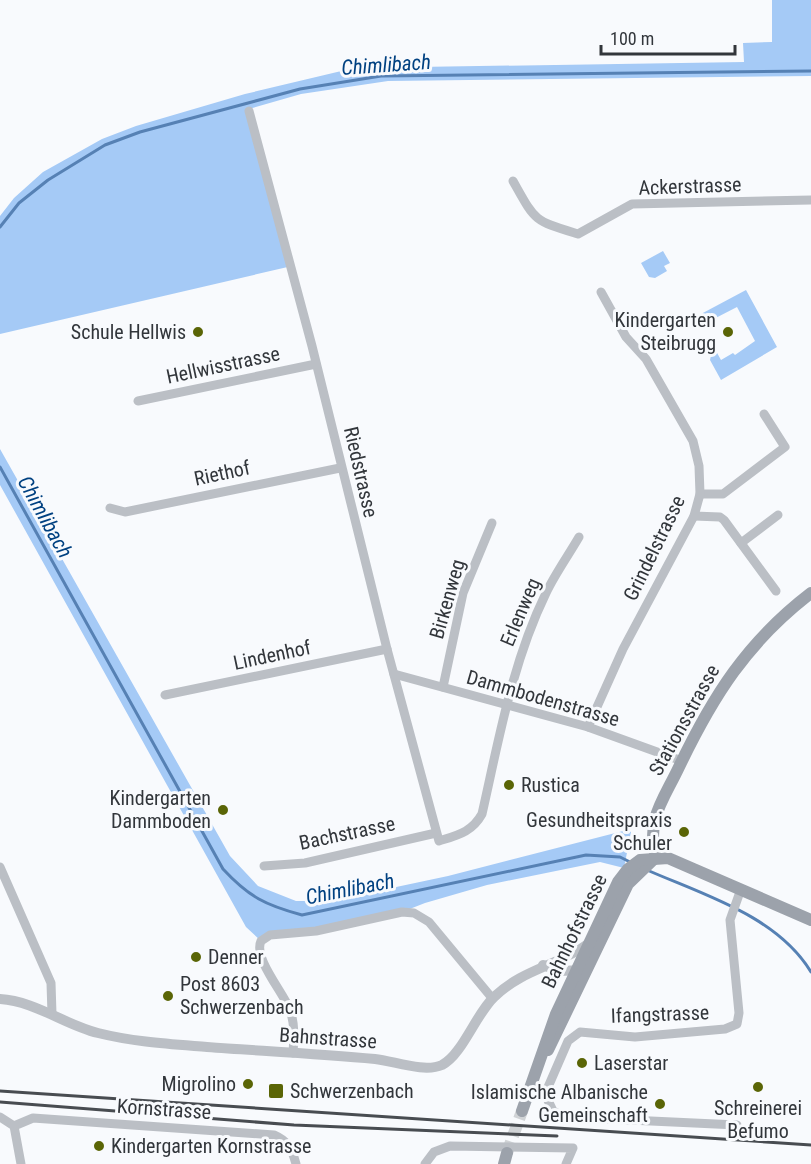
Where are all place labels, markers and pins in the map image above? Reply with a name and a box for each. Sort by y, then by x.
place label: Kindergarten Steibrugg [615,308,716,355]
place label: Schule Hellwis [71,320,186,344]
marker: Schule Hellwis [191,325,205,339]
marker: Kindergarten Steibrugg [721,325,735,339]
place label: Rustica [521,773,580,797]
marker: Rustica [502,778,516,792]
place label: Kindergarten Dammboden [110,786,211,833]
marker: Kindergarten Dammboden [216,803,230,817]
place label: Gesundheitspraxis Schuler [526,808,672,855]
marker: Gesundheitspraxis Schuler [677,825,691,839]
place label: Denner [208,945,264,969]
marker: Denner [189,950,203,964]
place label: Post 8603 Schwerzenbach [180,972,304,1019]
marker: Post 8603 Schwerzenbach [161,989,175,1003]
place label: Laserstar [594,1051,668,1075]
marker: Laserstar [575,1056,589,1070]
place label: Migrolino [162,1072,236,1096]
marker: Migrolino [241,1077,255,1091]
place label: Schwerzenbach [290,1079,414,1103]
place label: Islamische Albanische Gemeinschaft [471,1080,648,1127]
marker: Schreinerei Befumo [751,1080,765,1094]
marker: Schwerzenbach [267,1082,285,1100]
place label: Schreinerei Befumo [714,1096,802,1143]
marker: Islamische Albanische Gemeinschaft [653,1097,667,1111]
place label: Kindergarten Kornstrasse [111,1134,311,1158]
marker: Kindergarten Kornstrasse [92,1139,106,1153]

